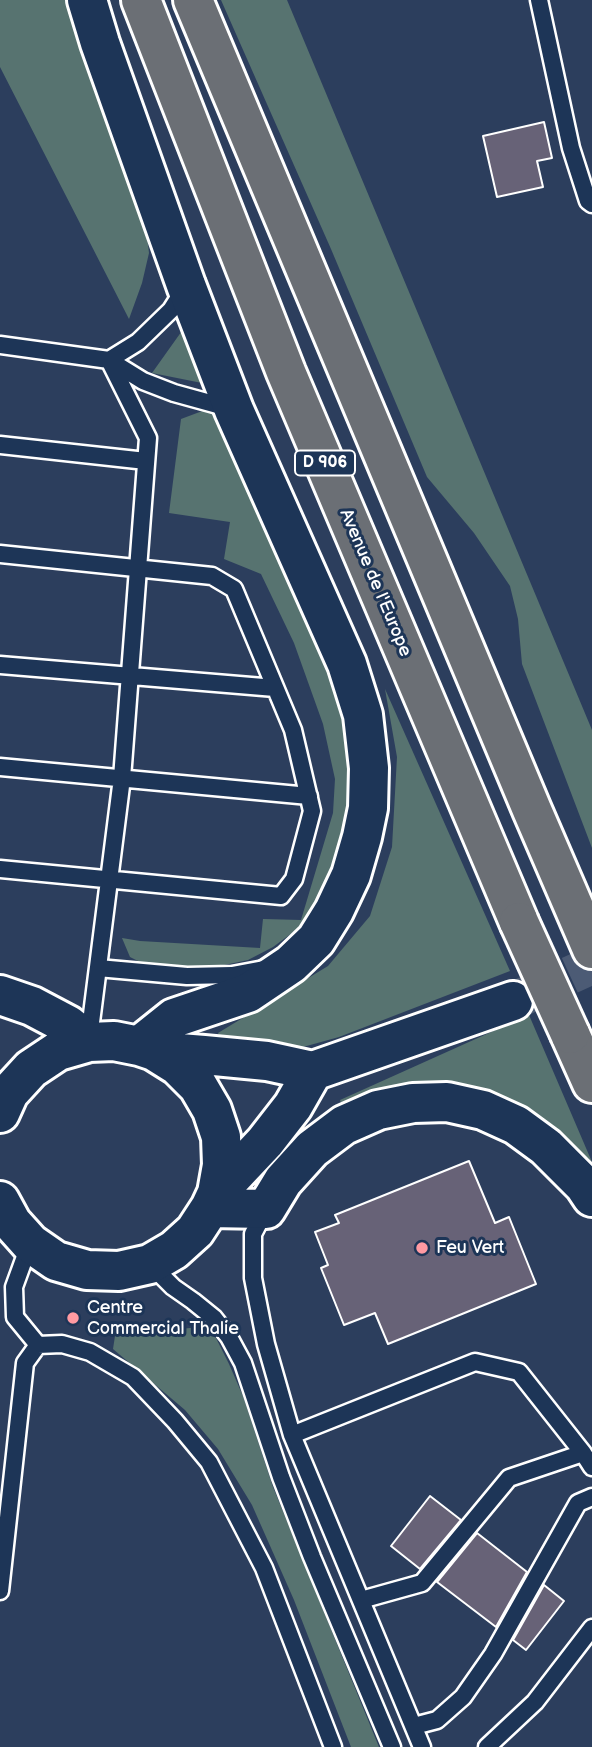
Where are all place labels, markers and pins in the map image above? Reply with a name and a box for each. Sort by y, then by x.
place label: Feu Vert [436,1237,504,1259]
marker: Feu Vert [414,1240,430,1256]
place label: Centre Commercial Thalie [87,1297,239,1340]
marker: Centre Commercial Thalie [65,1310,81,1326]

